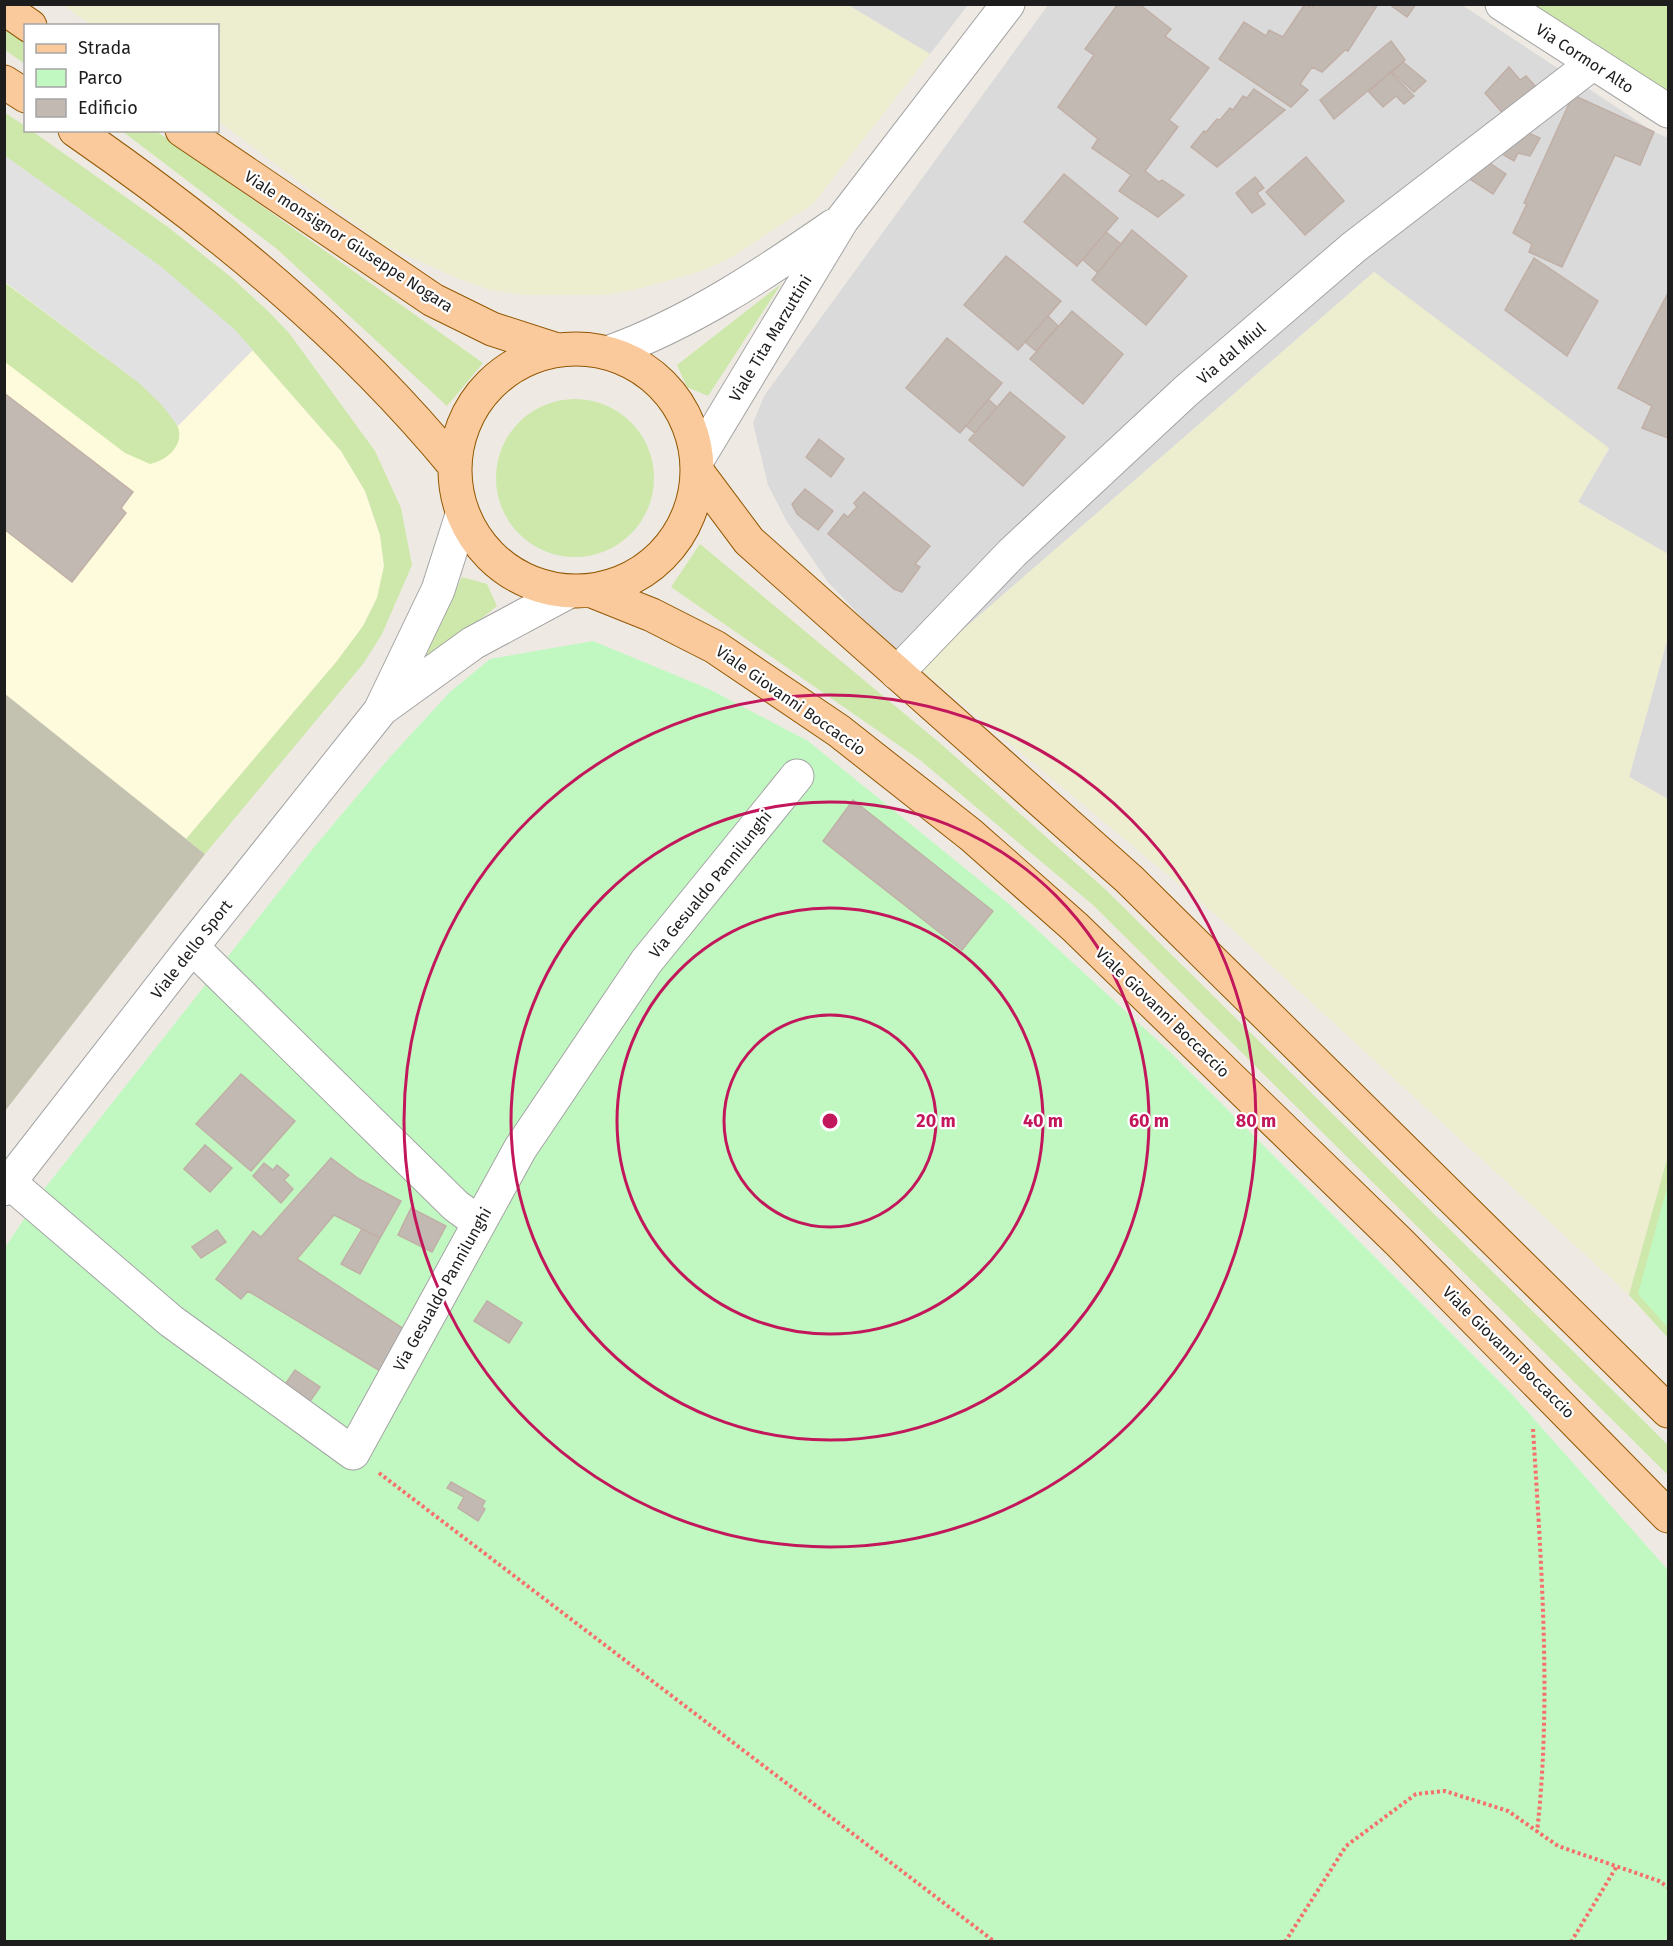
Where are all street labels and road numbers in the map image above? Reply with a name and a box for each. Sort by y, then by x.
street label: Via Cormor Alto [1532,20,1637,97]
street label: Viale monsignor Giuseppe Nogara [241,167,457,316]
street label: Viale Tita Marzuttini [725,272,816,405]
street label: Via dal Miul [1193,318,1270,388]
street label: Viale Giovanni Boccaccio [712,641,869,759]
street label: Via Gesualdo Pannilunghi [645,807,776,962]
street label: Viale dello Sport [147,896,236,1003]
street label: Viale Giovanni Boccaccio [1092,943,1234,1081]
street label: Via Gesualdo Pannilunghi [389,1204,495,1374]
street label: Viale Giovanni Boccaccio [1439,1282,1579,1422]

